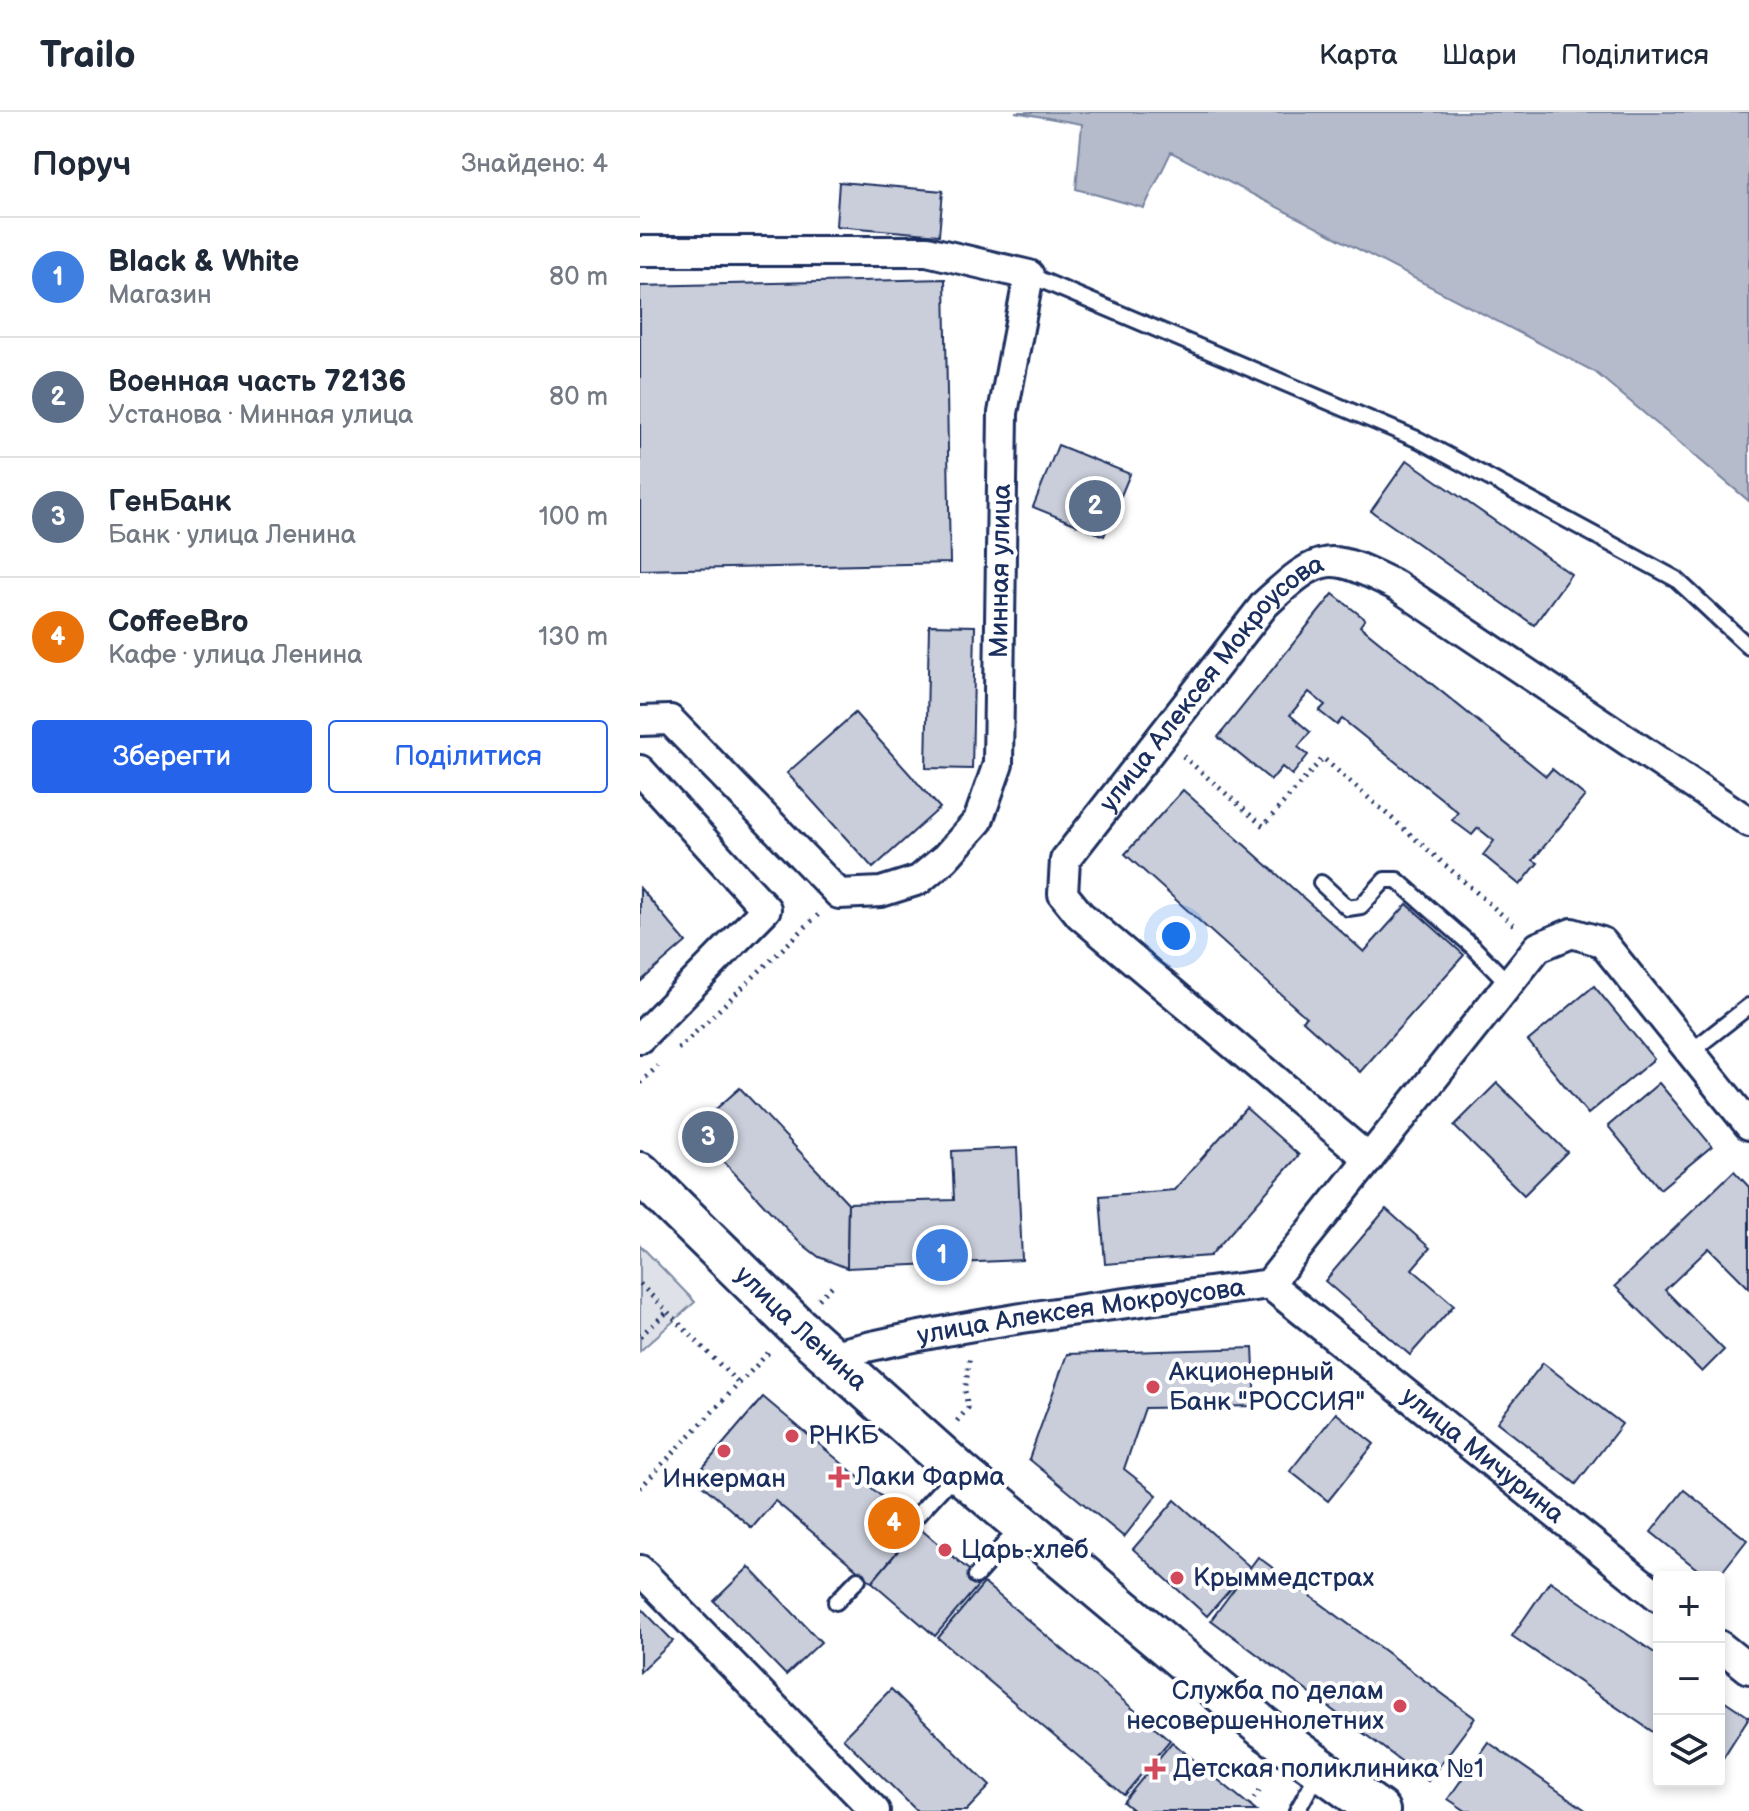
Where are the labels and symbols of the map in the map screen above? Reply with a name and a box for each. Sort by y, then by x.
pin: 2 [1069,476,1121,536]
street label: Минная улица [984,484,1018,658]
street label: улица Алексея Мокроусова [1093,548,1328,818]
your location [1156,916,1196,956]
pin: 3 [682,1107,734,1167]
pin: 1 [916,1225,968,1285]
street label: улица Ленина [729,1259,874,1398]
street label: улица Алексея Мокроусова [914,1272,1247,1352]
place label: Акционерный Банк "РОССИЯ" [1168,1357,1365,1418]
marker: Акционерный Банк "РОССИЯ" [1144,1378,1162,1396]
street label: улица Мичурина [1395,1381,1570,1530]
place label: РНКБ [808,1421,879,1452]
marker: РНКБ [783,1427,801,1445]
marker: Инкерман [715,1442,733,1460]
place label: Лаки Фарма [854,1462,1005,1493]
place label: Инкерман [662,1464,786,1495]
marker: Лаки Фарма [830,1468,848,1486]
pin: 4 [868,1493,920,1553]
place label: Царь-хлеб [961,1535,1089,1566]
marker: Царь-хлеб [936,1541,954,1559]
place label: Крыммедстрах [1193,1563,1375,1594]
marker: Крыммедстрах [1168,1569,1186,1587]
place label: Служба по делам несовершеннолетних [1126,1676,1384,1737]
marker: Служба по делам несовершеннолетних [1391,1697,1409,1715]
place label: Детская поликлиника №1 [1173,1754,1484,1785]
marker: Детская поликлиника №1 [1144,1758,1166,1780]

